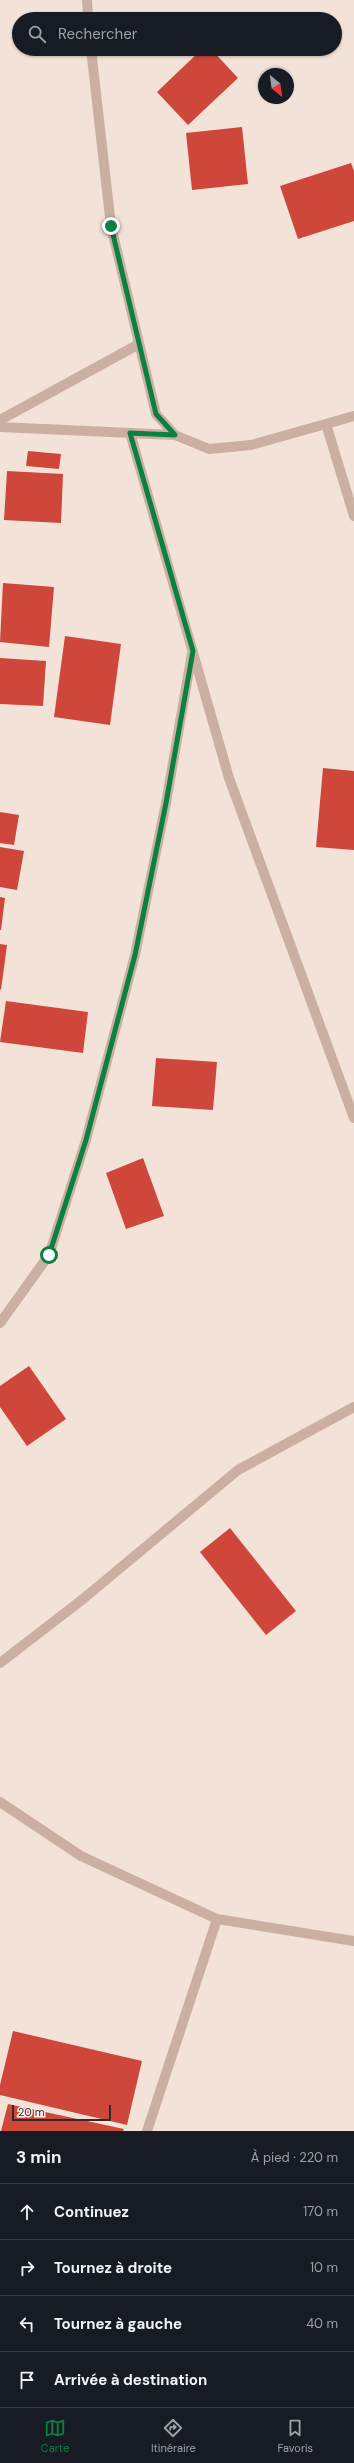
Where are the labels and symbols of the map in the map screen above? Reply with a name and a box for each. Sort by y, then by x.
north arrow [258,68,294,104]
route end [102,217,120,235]
route start [40,1246,58,1264]
scale bar [12,2103,111,2122]

